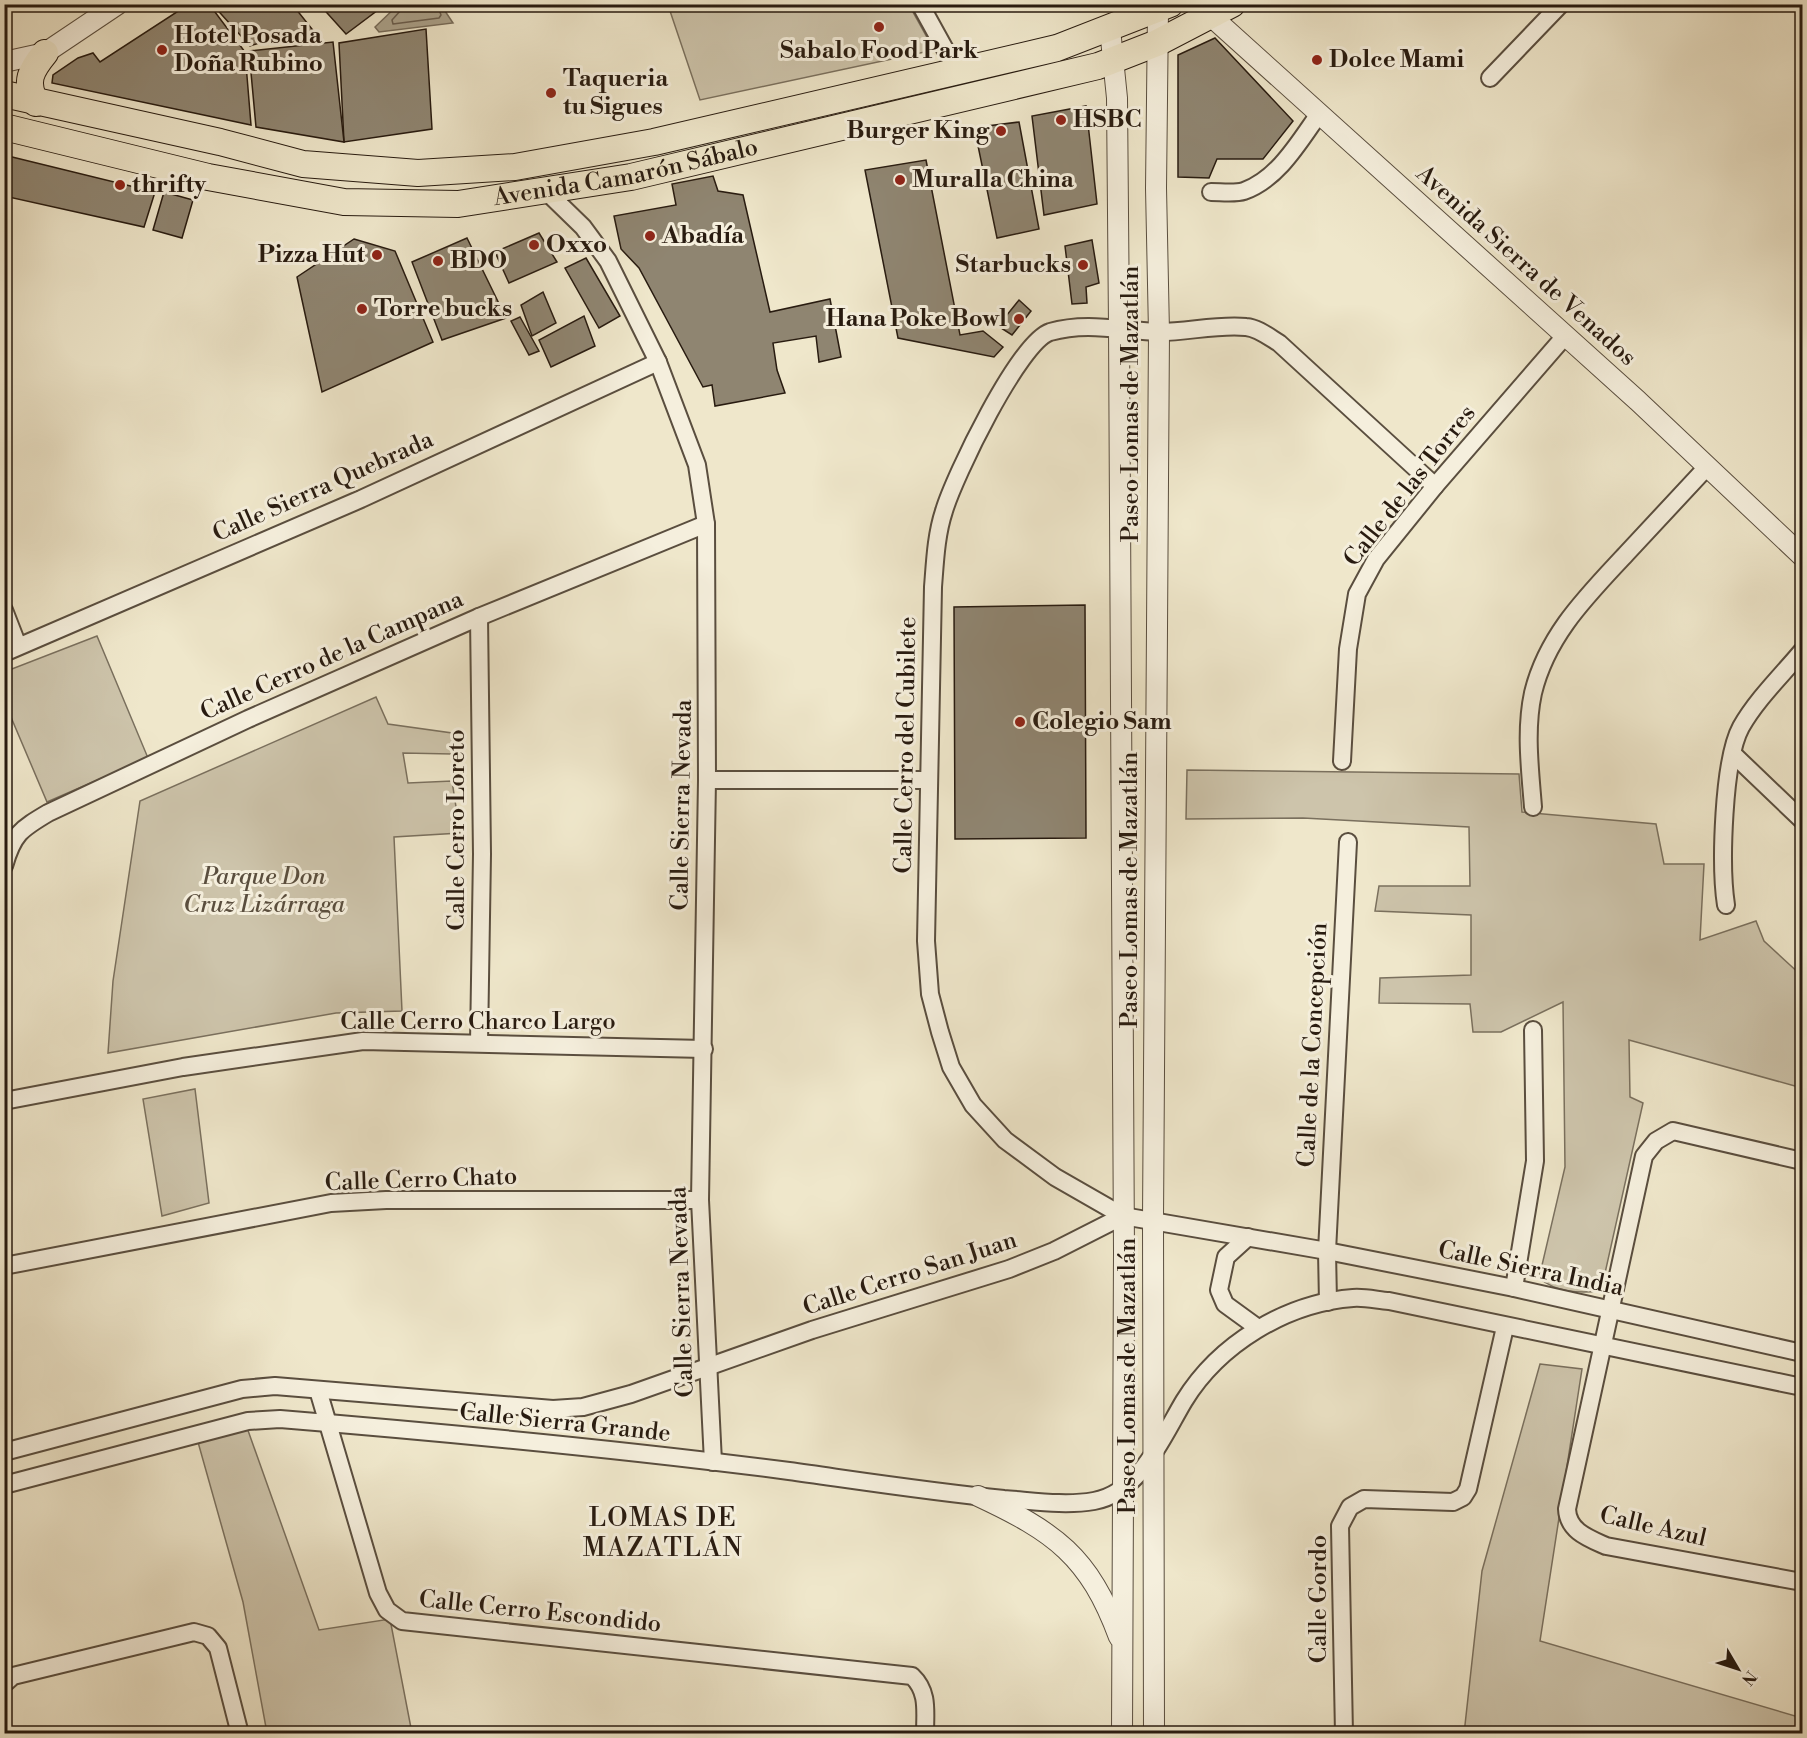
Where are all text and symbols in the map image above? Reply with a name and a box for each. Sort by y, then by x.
marker: Sabalo Food Park [872,20,886,34]
place label: Hotel Posada Doña Rubino [174,21,323,79]
place label: Sabalo Food Park [780,36,979,66]
marker: Hotel Posada Doña Rubino [155,43,169,57]
place label: Dolce Mami [1329,45,1464,75]
marker: Dolce Mami [1310,53,1324,67]
place label: Taqueria tu Sigues [563,64,669,122]
marker: Taqueria tu Sigues [544,86,558,100]
place label: HSBC [1073,105,1142,135]
marker: HSBC [1054,113,1068,127]
place label: Burger King [846,116,990,146]
marker: Burger King [994,124,1008,138]
street label: Avenida Camarón Sábalo [490,132,761,213]
street label: Avenida Sierra de Venados [1409,159,1642,373]
place label: Muralla China [912,165,1075,195]
place label: thrifty [132,170,207,200]
marker: Muralla China [893,173,907,187]
marker: thrifty [113,178,127,192]
place label: Abadía [661,221,745,251]
marker: Abadía [643,229,657,243]
place label: Oxxo [546,230,607,260]
marker: Oxxo [527,238,541,252]
place label: Pizza Hut [258,240,365,270]
place label: BDO [450,246,507,276]
marker: Pizza Hut [370,248,384,262]
place label: Starbucks [955,250,1071,280]
marker: BDO [431,254,445,268]
marker: Starbucks [1076,258,1090,272]
street label: Paseo Lomas de Mazatlán [1116,266,1146,542]
place label: Torre bucks [374,294,512,324]
marker: Torre bucks [355,302,369,316]
place label: Hana Poke Bowl [826,304,1007,334]
marker: Hana Poke Bowl [1012,312,1026,326]
street label: Calle de las Torres [1337,399,1483,573]
street label: Calle Sierra Quebrada [208,424,439,549]
street label: Calle Cerro de la Campana [196,584,469,728]
street label: Calle Cerro del Cubilete [889,616,923,874]
street label: Calle Sierra Nevada [665,698,699,911]
place label: Colegio Sam [1032,707,1172,737]
marker: Colegio Sam [1013,715,1027,729]
street label: Calle Cerro Loreto [442,729,472,931]
street label: Paseo Lomas de Mazatlán [1115,752,1145,1028]
park label: Parque Don Cruz Lizárraga [183,862,345,920]
street label: Calle de la Concepción [1292,922,1334,1168]
street label: Calle Cerro Charco Largo [340,1007,616,1037]
street label: Calle Cerro Chato [324,1162,518,1198]
street label: Calle Sierra Nevada [663,1185,701,1398]
street label: Calle Cerro San Juan [799,1225,1021,1323]
street label: Calle Sierra India [1435,1235,1627,1303]
street label: Paseo Lomas de Mazatlán [1113,1238,1143,1514]
street label: Calle Sierra Grande [458,1397,672,1449]
street label: Calle Azul [1597,1500,1709,1554]
district label: LOMAS DE MAZATLÁN [583,1502,743,1564]
street label: Calle Gordo [1304,1535,1334,1663]
street label: Calle Cerro Escondido [417,1584,663,1640]
north arrow [1708,1639,1768,1699]
text: N [1737,1667,1761,1689]

